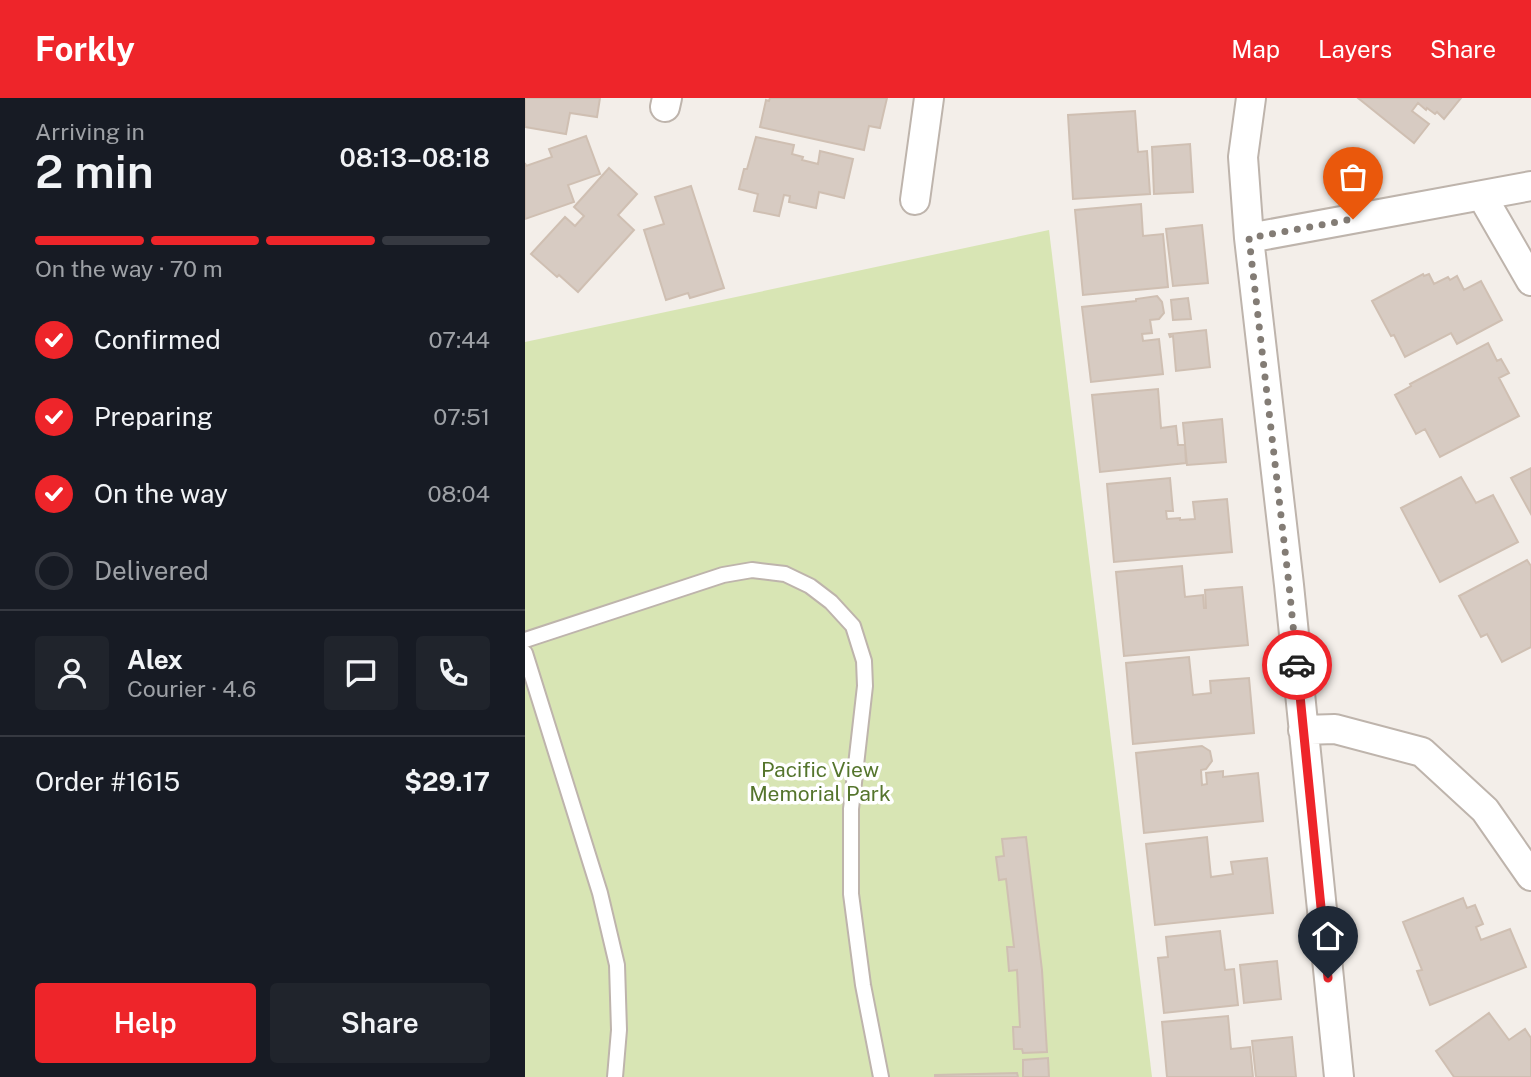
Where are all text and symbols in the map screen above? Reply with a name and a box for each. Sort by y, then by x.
text: Forkly [35,30,135,68]
text: Map [1231,35,1280,63]
text: Layers [1318,35,1392,63]
text: Share [1430,35,1496,63]
text: Arriving in [35,118,145,145]
text: 08:13–08:18 [339,142,490,173]
text: 2 min [35,144,154,198]
pin [1323,147,1383,219]
icon: bag [1334,158,1372,196]
text: On the way · 70 m [35,255,223,282]
icon: check [35,321,73,359]
text: Confirmed [94,324,221,355]
text: 07:44 [429,326,490,353]
icon: check [35,398,73,436]
text: Preparing [94,401,213,432]
text: 07:51 [433,403,490,430]
icon: check [35,475,73,513]
text: On the way [94,478,228,509]
text: 08:04 [428,480,490,507]
text: Delivered [94,555,209,586]
courier [1262,630,1332,700]
button: person [35,636,109,710]
button: chat [324,636,398,710]
button: phone [416,636,490,710]
text: Alex [127,644,183,675]
icon: car [1278,646,1316,684]
text: Courier · 4.6 [127,675,256,702]
park label: Pacific View Memorial Park [749,757,891,806]
text: Order #1615 [35,766,180,797]
text: $29.17 [404,766,490,797]
pin [1298,906,1358,978]
icon: home [1309,917,1347,955]
button: Help [35,983,256,1063]
button: Share [270,983,490,1063]

